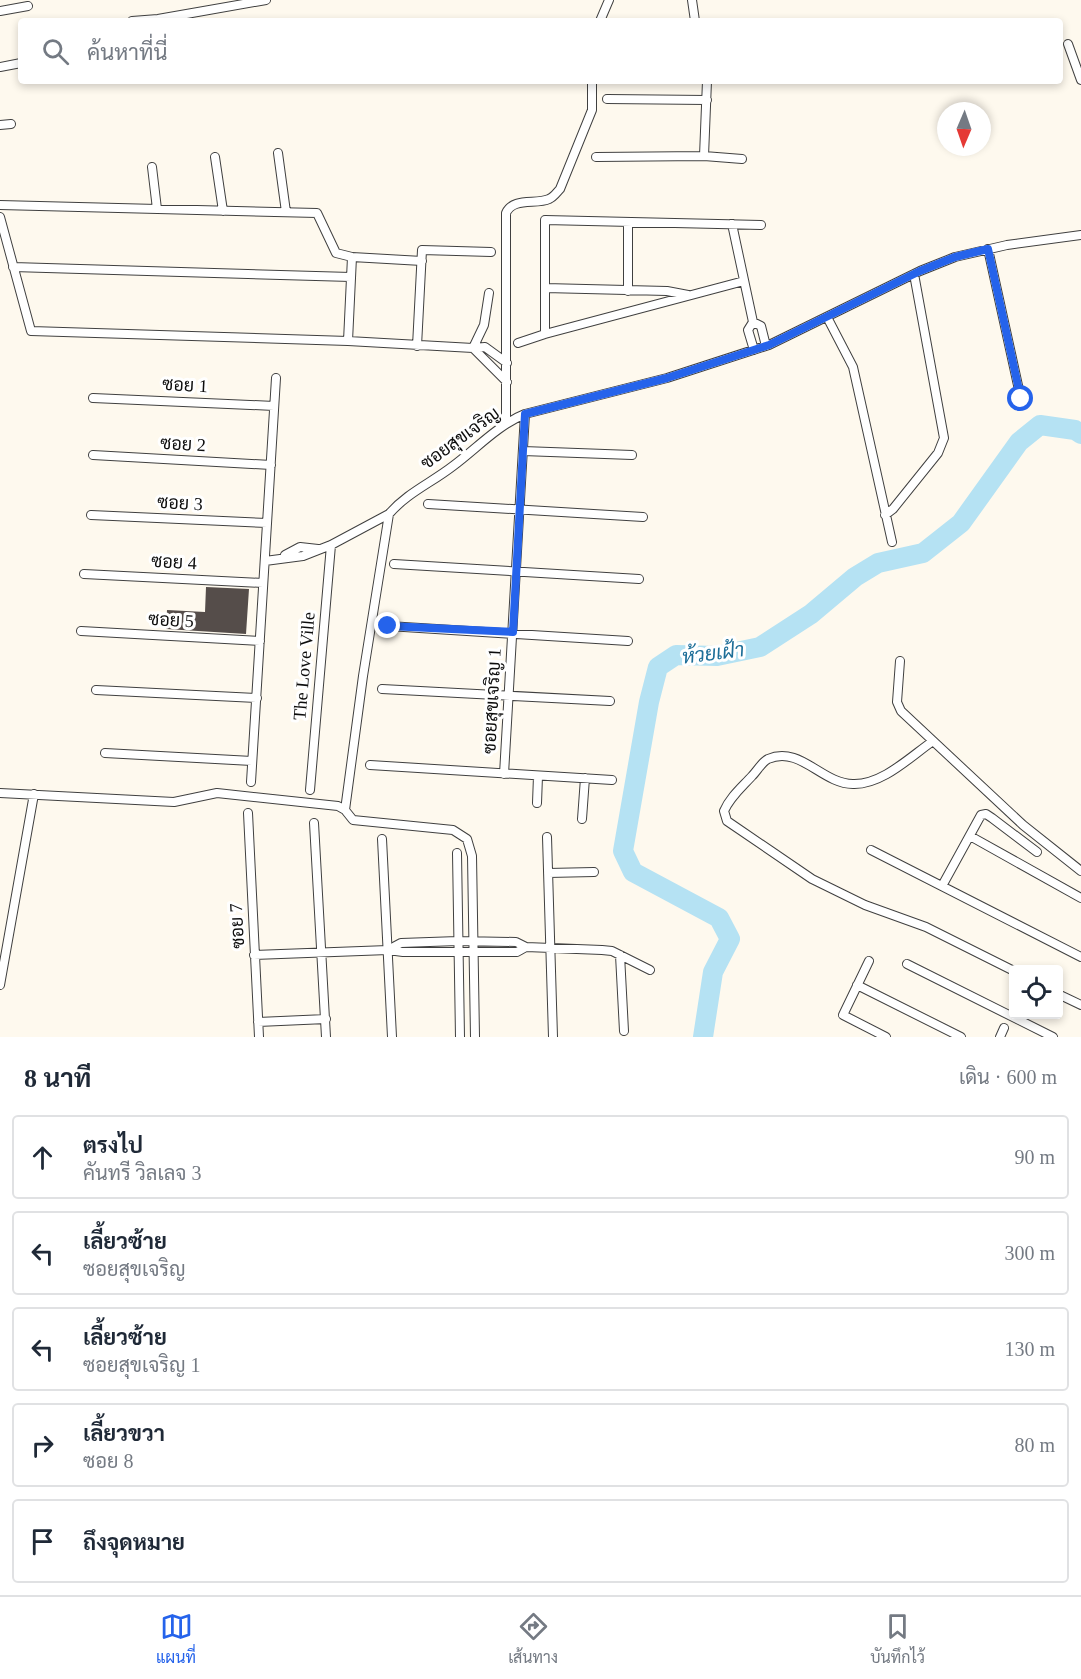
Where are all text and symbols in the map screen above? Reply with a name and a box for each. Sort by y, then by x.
search box [18,18,1063,84]
icon: search [39,35,72,68]
text: ค้นหาที่นี่ [87,40,167,65]
north arrow [937,102,991,156]
street label: ซอย 1 [162,374,208,396]
route start [1007,385,1033,411]
street label: ซอยสุขเจริญ [416,402,504,475]
street label: ซอย 2 [160,433,206,455]
street label: ซอย 3 [157,492,203,514]
street label: ซอย 4 [151,551,197,573]
street label: ซอย 5 [148,609,194,631]
street label: The Love Ville [289,611,319,721]
route end [374,612,400,638]
water label: ห้วยเฝ้า [680,636,745,668]
street label: ซอยสุขเจริญ 1 [478,648,507,754]
street label: ซอย 7 [226,903,248,949]
map controls [1009,965,1063,1019]
button: locate [1009,965,1063,1019]
text: 8 นาที [24,1064,91,1093]
text: เดิน · 600 m [959,1066,1057,1088]
text: ตรงไป [83,1133,143,1158]
icon: ahead [26,1141,59,1174]
text: 90 m [1014,1146,1055,1168]
text: คันทรี วิลเลจ 3 [83,1162,201,1184]
text: เลี้ยวซ้าย [83,1229,167,1254]
icon: left [26,1237,59,1270]
text: 300 m [1004,1242,1055,1264]
text: ซอยสุขเจริญ [83,1258,186,1280]
text: เลี้ยวซ้าย [83,1325,167,1350]
icon: left [26,1333,59,1366]
text: 130 m [1004,1338,1055,1360]
text: ซอยสุขเจริญ 1 [83,1354,201,1376]
text: เลี้ยวขวา [83,1421,165,1446]
icon: right [26,1429,59,1462]
text: 80 m [1014,1434,1055,1456]
text: ซอย 8 [83,1450,134,1472]
icon: arrive [26,1525,59,1558]
text: ถึงจุดหมาย [83,1530,185,1555]
tab: แผนที่ [156,1610,196,1667]
tab: เส้นทาง [508,1610,558,1667]
tab: บันทึกไว้ [870,1610,925,1667]

